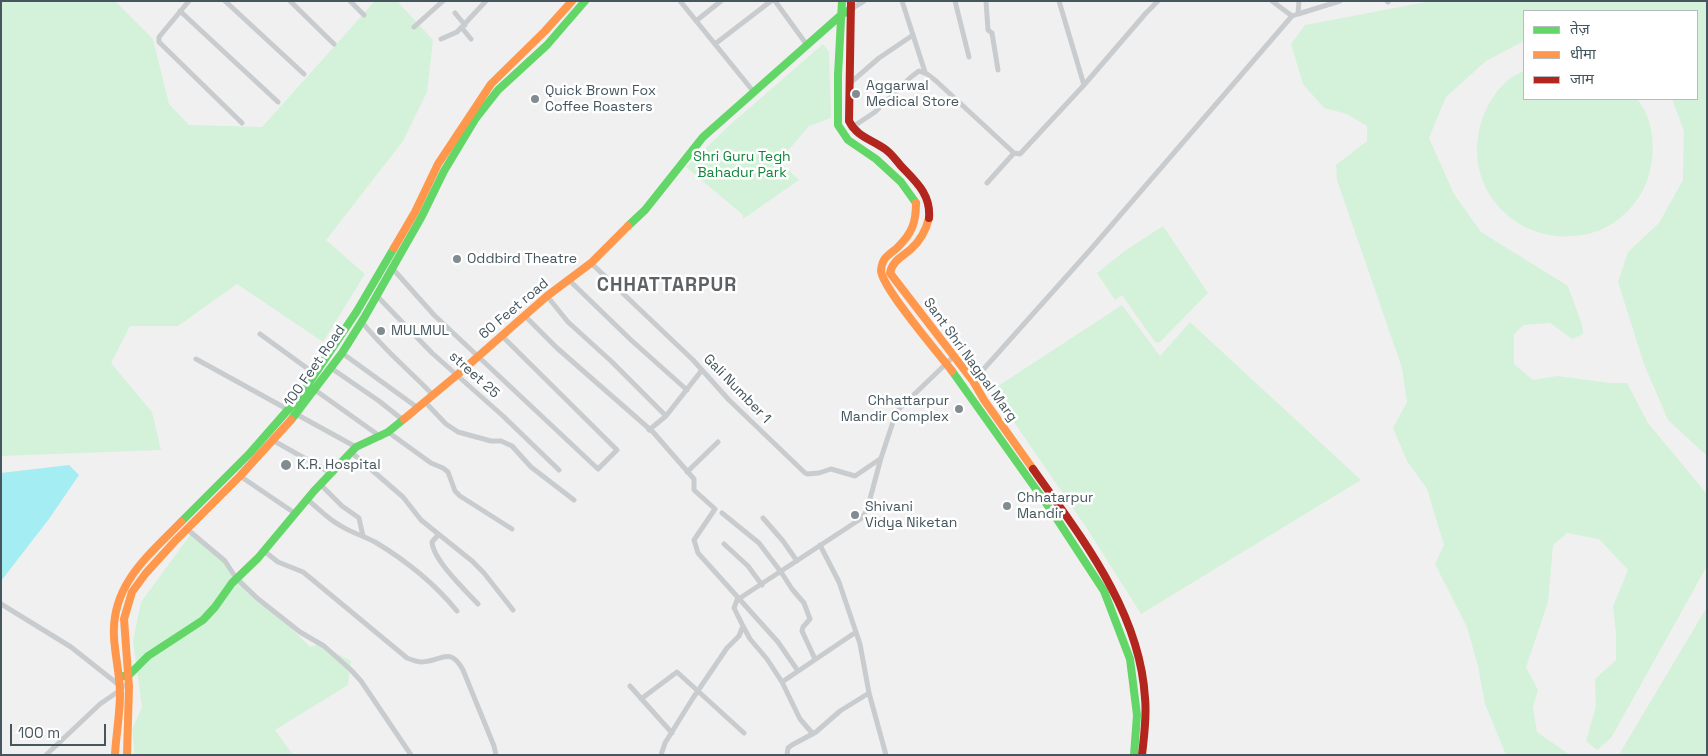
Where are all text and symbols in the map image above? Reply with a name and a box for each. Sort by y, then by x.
legend [1523,10,1698,100]
text: तेज़ [1570,19,1590,38]
text: धीमा [1570,44,1596,63]
text: जाम [1570,69,1594,88]
place label: Aggarwal Medical Store [866,78,959,110]
place label: Quick Brown Fox Coffee Roasters [545,83,656,115]
marker: Aggarwal Medical Store [850,88,862,100]
marker: Quick Brown Fox Coffee Roasters [529,93,541,105]
park label: Shri Guru Tegh Bahadur Park [693,149,791,182]
place label: Oddbird Theatre [467,251,577,267]
marker: Oddbird Theatre [451,253,463,265]
street label: 60 Feet road [476,275,552,343]
district label: CHHATTARPUR [595,275,739,297]
street label: Sant Shri Nagpal Marg [919,295,1021,425]
street label: 100 Feet Road [281,322,349,410]
place label: MULMUL [391,323,449,339]
marker: MULMUL [375,325,387,337]
street label: street 25 [445,348,503,402]
street label: Gali Number 1 [700,351,774,427]
place label: Chhattarpur Mandir Complex [841,393,949,426]
marker: Chhattarpur Mandir Complex [953,403,965,415]
place label: K.R. Hospital [297,457,381,473]
marker: K.R. Hospital [279,458,293,472]
place label: Chhatarpur Mandir [1017,490,1093,522]
place label: Shivani Vidya Niketan [865,499,957,532]
marker: Chhatarpur Mandir [1001,500,1013,512]
marker: Shivani Vidya Niketan [849,509,861,521]
scale bar [12,714,109,746]
text: 100 m [18,723,60,742]

